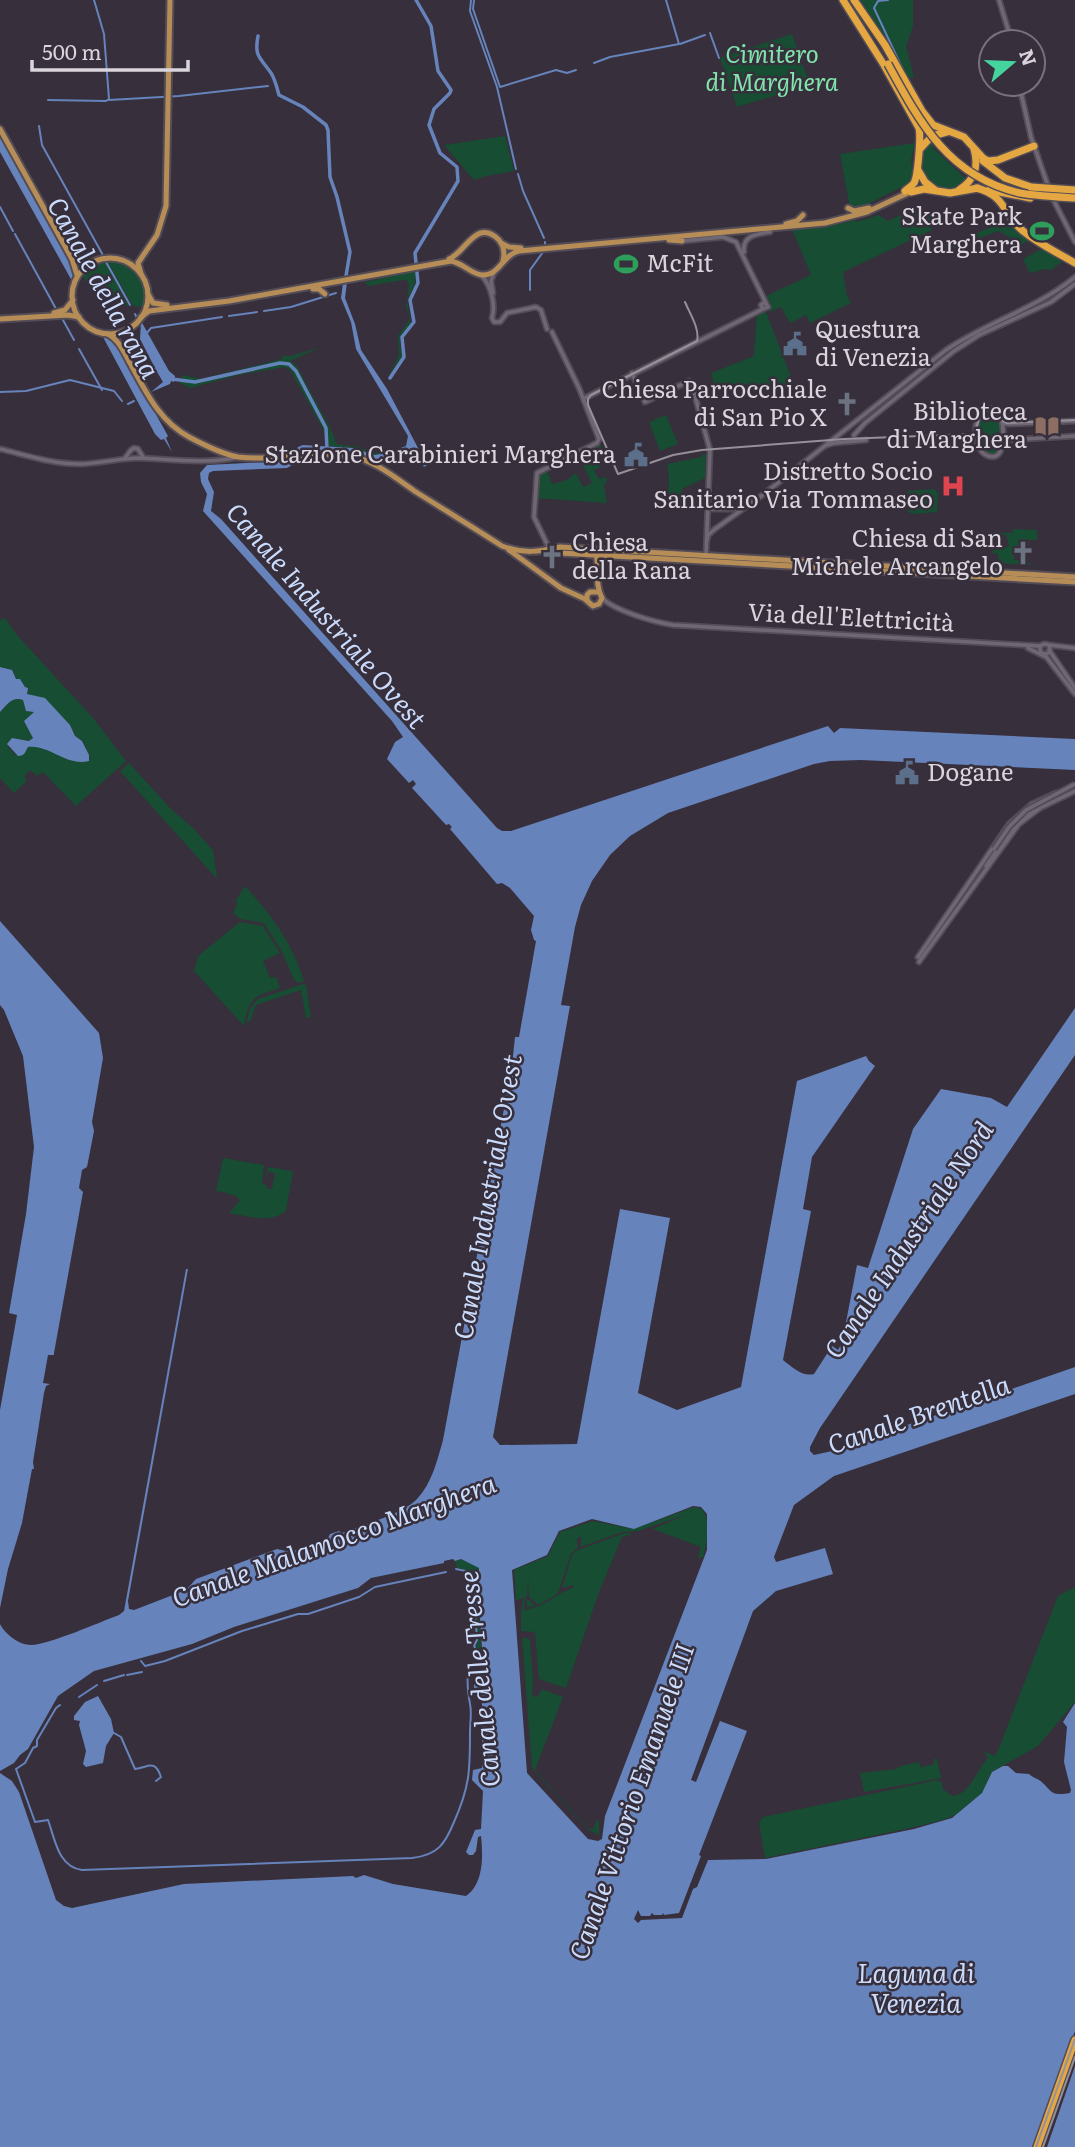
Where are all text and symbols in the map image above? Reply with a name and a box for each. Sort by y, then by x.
scale bar [32,28,187,72]
north arrow [977,28,1047,98]
text: 500 m [42,35,102,66]
park label: Cimitero di Marghera [706,35,839,98]
text: N [1013,45,1045,69]
water label: Canale della rana [39,189,171,385]
place label: Skate Park Marghera [901,197,1022,260]
sports icon: Skate Park Marghera [1028,217,1056,245]
place label: McFit [646,244,714,279]
sports icon: McFit [612,250,640,278]
place label: Questura di Venezia [815,310,931,373]
public building icon: Questura di Venezia [781,330,809,358]
place label: Chiesa Parrocchiale di San Pio X [601,370,827,433]
church icon: Chiesa Parrocchiale di San Pio X [833,390,861,418]
place label: Biblioteca di Marghera [886,392,1027,455]
library icon: Biblioteca di Marghera [1033,412,1061,440]
place label: Stazione Carabinieri Marghera [264,435,616,470]
public building icon: Stazione Carabinieri Marghera [622,441,650,469]
place label: Distretto Socio Sanitario Via Tommaseo [653,452,933,515]
hospital icon: Distretto Socio Sanitario Via Tommaseo [939,472,967,500]
water label: Canale Industriale Ovest [218,493,438,737]
place label: Chiesa di San Michele Arcangelo [791,519,1003,582]
place label: Chiesa della Rana [572,523,691,586]
church icon: Chiesa di San Michele Arcangelo [1009,539,1037,567]
church icon: Chiesa della Rana [538,543,566,571]
street label: Via dell'Elettricità [747,593,955,638]
place label: Dogane [927,753,1013,788]
public building icon: Dogane [893,759,921,787]
water label: Canale Industriale Ovest [441,1050,530,1342]
water label: Canale Industriale Nord [813,1112,1001,1365]
water label: Canale Brentella [822,1363,1015,1462]
water label: Canale Malamocco Marghera [166,1462,501,1616]
water label: Canale delle Tresse [447,1569,508,1789]
water label: Canale Vittorio Emanuele III [557,1638,702,1964]
water label: Laguna di Venezia [857,1952,975,2021]

